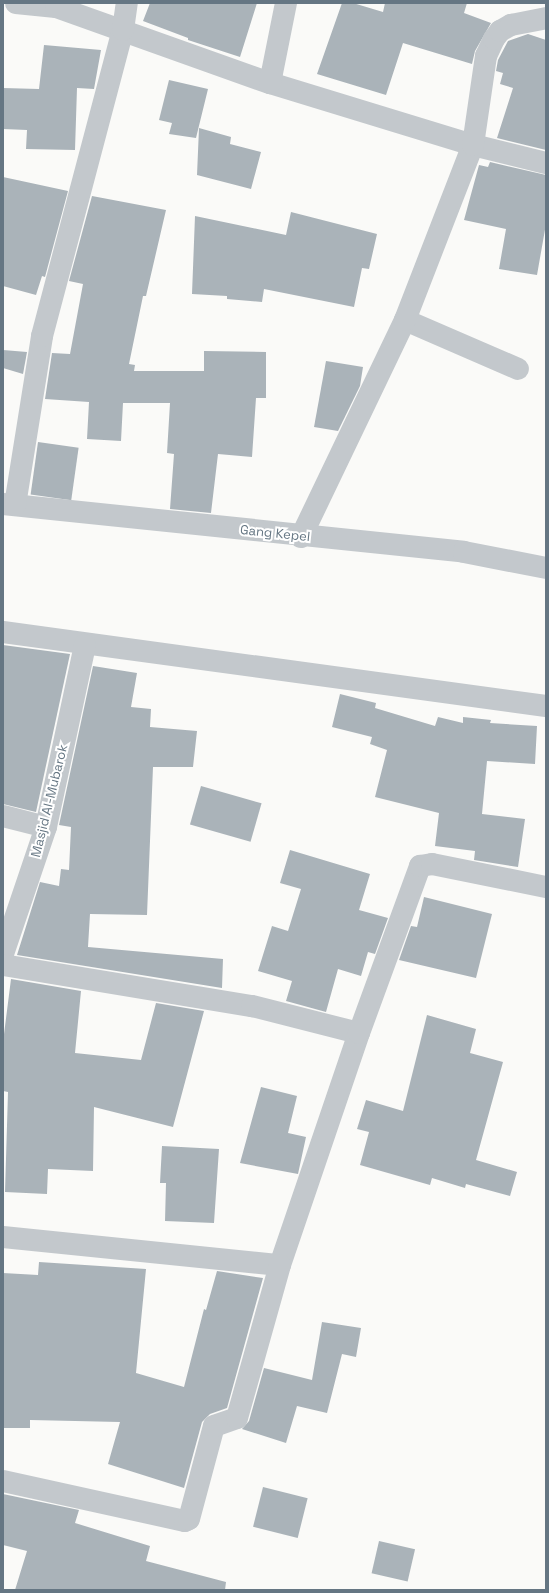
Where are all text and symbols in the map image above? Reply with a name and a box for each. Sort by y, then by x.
street label: Gang Kepel [239,523,311,545]
street label: Masjid Al-Mubarok [28,743,72,859]

